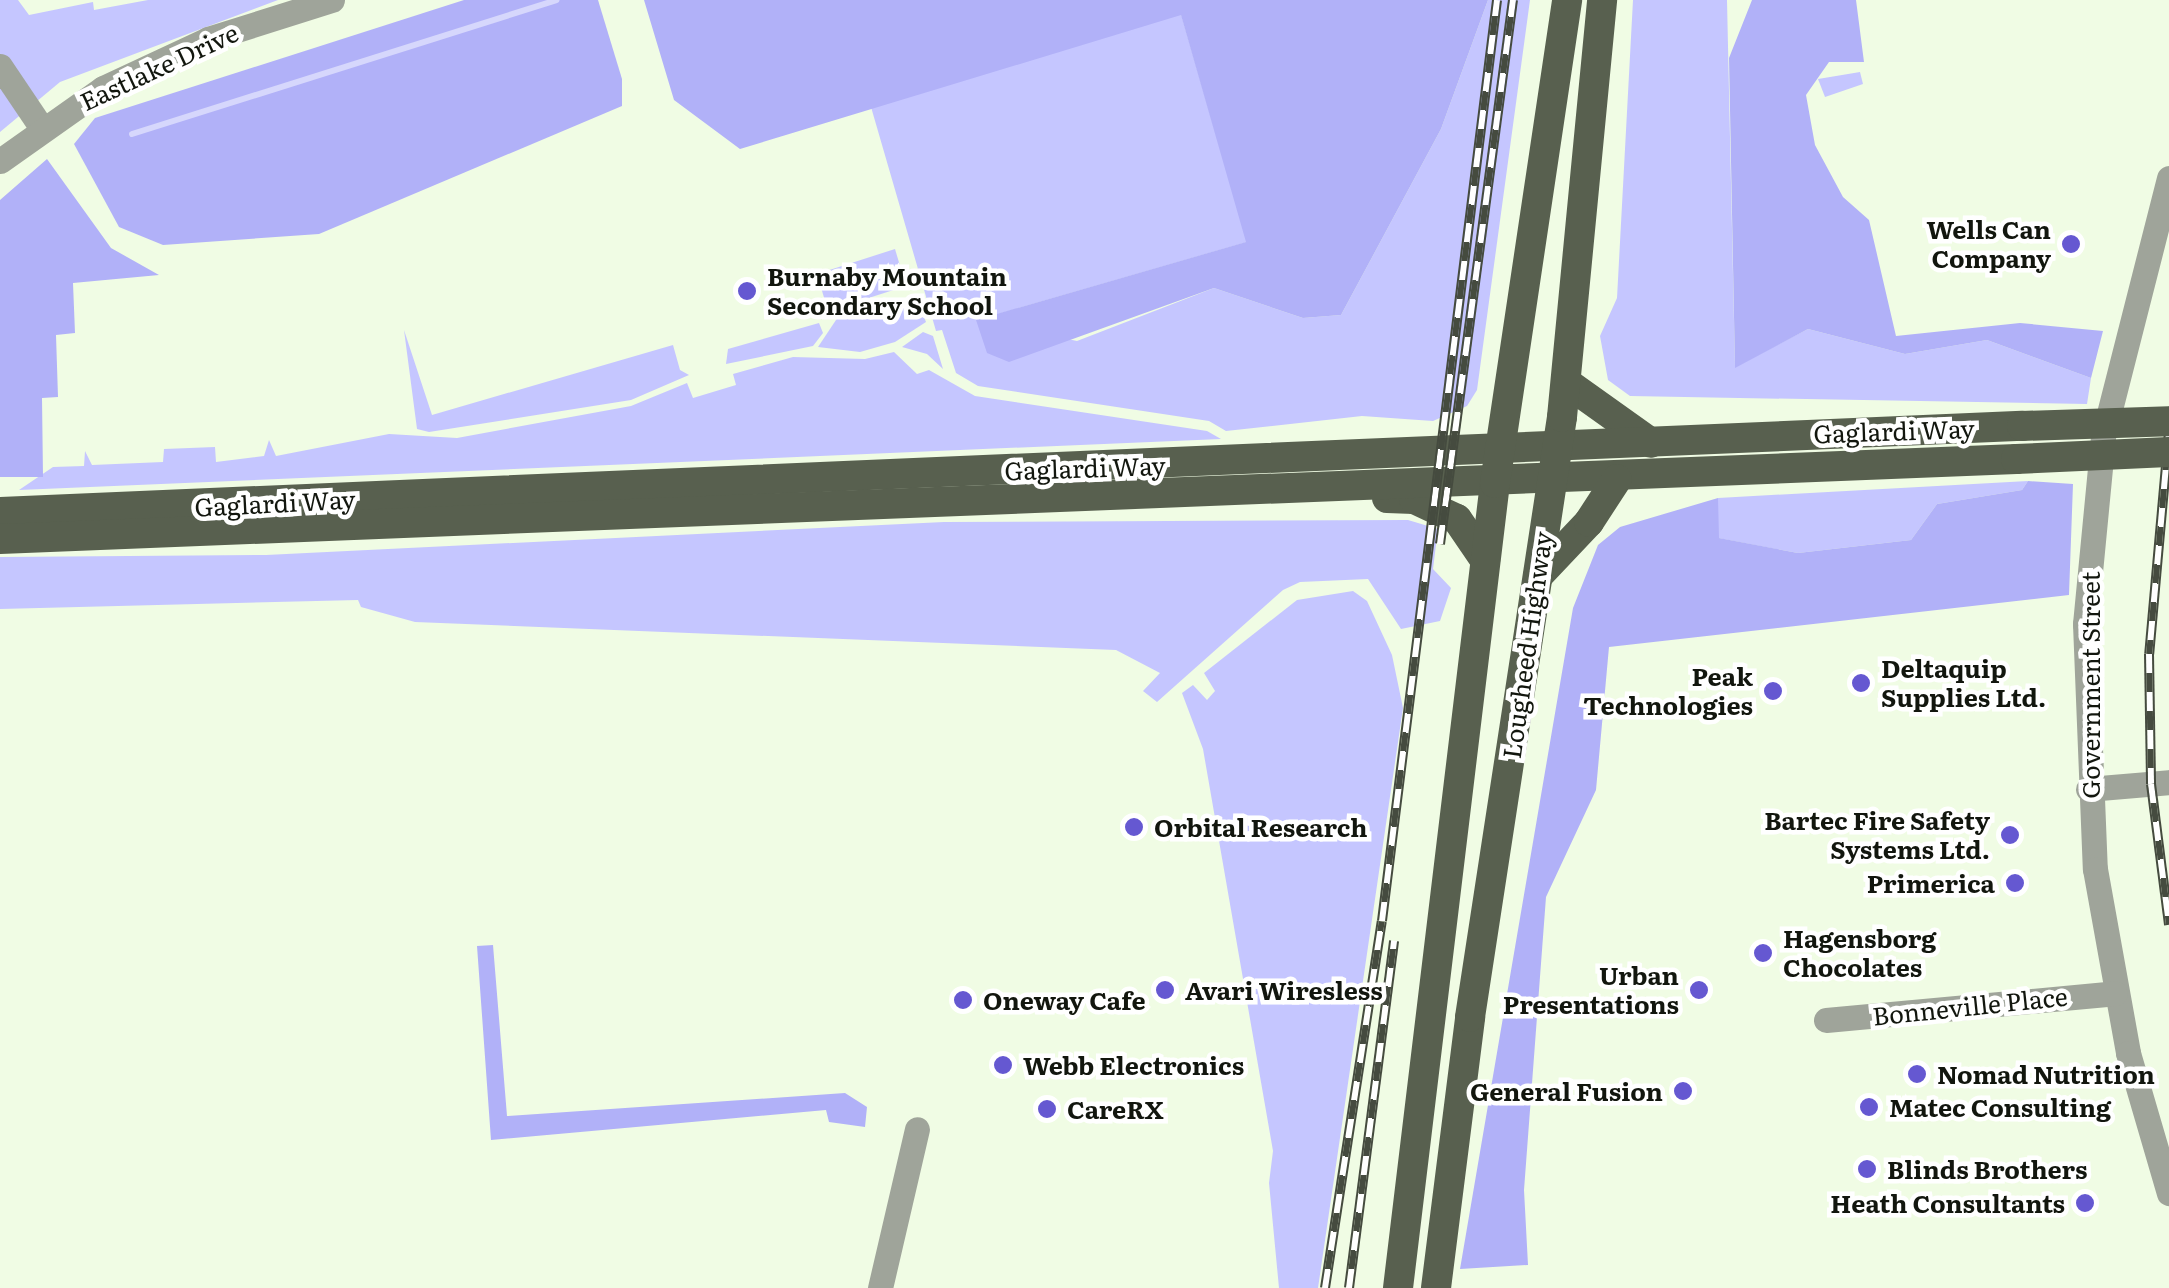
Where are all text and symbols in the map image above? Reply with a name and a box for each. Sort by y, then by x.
street label: Eastlake Drive [75,17,243,117]
place label: Wells Can Company [1927,215,2051,274]
marker: Wells Can Company [2060,233,2082,255]
place label: Burnaby Mountain Secondary School [767,262,1007,321]
marker: Burnaby Mountain Secondary School [736,280,758,302]
street label: Gaglardi Way [1813,413,1975,449]
street label: Gaglardi Way [1004,450,1166,486]
street label: Gaglardi Way [194,484,356,522]
street label: Lougheed Highway [1496,530,1558,760]
street label: Government Street [2075,571,2105,799]
place label: Deltaquip Supplies Ltd. [1881,654,2046,713]
place label: Peak Technologies [1583,662,1753,721]
marker: Deltaquip Supplies Ltd. [1850,672,1872,694]
marker: Peak Technologies [1762,680,1784,702]
place label: Bartec Fire Safety Systems Ltd. [1764,806,1990,865]
place label: Orbital Research [1154,812,1367,842]
marker: Orbital Research [1123,816,1145,838]
marker: Bartec Fire Safety Systems Ltd. [1999,824,2021,846]
place label: Primerica [1867,868,1995,898]
marker: Primerica [2004,872,2026,894]
place label: Hagensborg Chocolates [1783,924,1936,983]
marker: Hagensborg Chocolates [1752,942,1774,964]
place label: Urban Presentations [1503,961,1679,1020]
place label: Avari Wiresless [1185,975,1383,1005]
marker: Avari Wiresless [1154,979,1176,1001]
marker: Urban Presentations [1688,979,1710,1001]
street label: Bonneville Place [1871,981,2069,1031]
place label: Oneway Cafe [983,985,1146,1015]
marker: Oneway Cafe [952,989,974,1011]
place label: Webb Electronics [1023,1050,1244,1080]
marker: Webb Electronics [992,1054,1014,1076]
place label: Nomad Nutrition [1937,1059,2155,1089]
marker: Nomad Nutrition [1906,1063,1928,1085]
place label: General Fusion [1470,1076,1663,1106]
marker: General Fusion [1672,1080,1694,1102]
place label: Matec Consulting [1889,1092,2111,1122]
place label: CareRX [1067,1094,1164,1124]
marker: Matec Consulting [1858,1096,1880,1118]
marker: CareRX [1036,1098,1058,1120]
place label: Blinds Brothers [1887,1154,2087,1184]
marker: Blinds Brothers [1856,1158,1878,1180]
place label: Heath Consultants [1830,1188,2065,1218]
marker: Heath Consultants [2074,1192,2096,1214]

